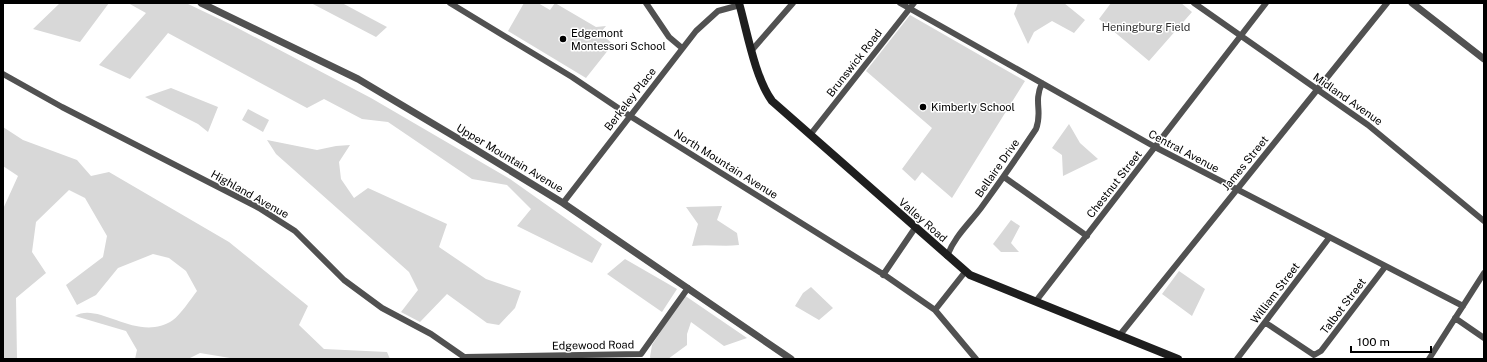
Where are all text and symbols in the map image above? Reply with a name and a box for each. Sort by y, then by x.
park label: Heningburg Field [1102,21,1190,33]
place label: Edgemont Montessori School [571,27,666,52]
street label: Brunswick Road [824,27,884,99]
marker: Edgemont Montessori School [558,34,568,44]
street label: Berkeley Place [602,65,658,133]
street label: Midland Avenue [1311,71,1385,127]
place label: Kimberly School [931,101,1015,113]
marker: Kimberly School [918,102,928,112]
street label: Upper Mountain Avenue [454,121,566,195]
street label: North Mountain Avenue [672,127,780,201]
street label: Central Avenue [1147,127,1221,175]
street label: James Street [1219,133,1271,193]
street label: Bellaire Drive [972,137,1022,199]
street label: Chestnut Street [1084,148,1144,220]
street label: Highland Avenue [209,168,291,220]
street label: Valley Road [896,196,950,244]
street label: William Street [1248,260,1302,326]
street label: Talbot Street [1318,276,1368,336]
scale bar [1351,328,1431,354]
text: 100 m [1357,335,1390,349]
street label: Edgewood Road [552,338,634,352]

